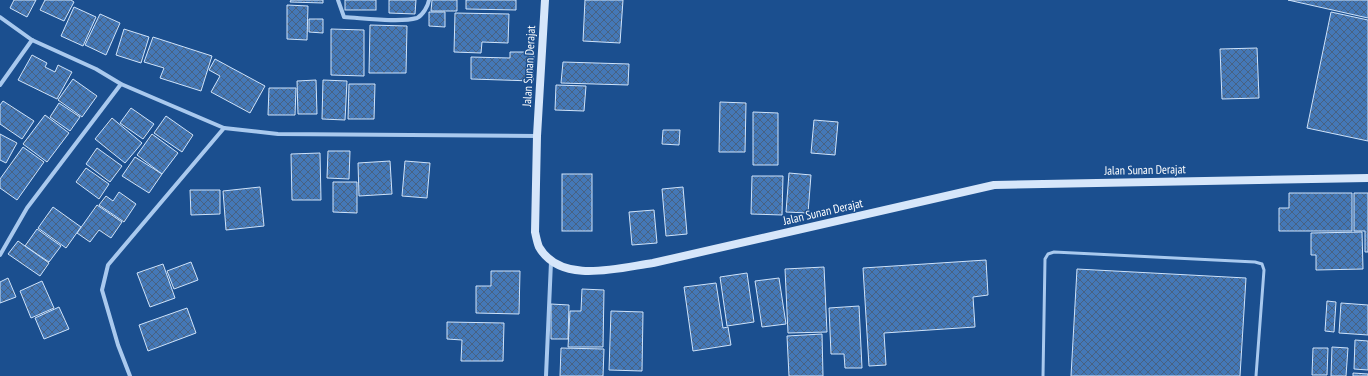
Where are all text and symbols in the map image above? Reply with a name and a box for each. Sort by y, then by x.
street label: Jalan Sunan Derajat [519,24,538,108]
street label: Jalan Sunan Derajat [1103,161,1186,178]
street label: Jalan Sunan Derajat [781,195,865,228]

